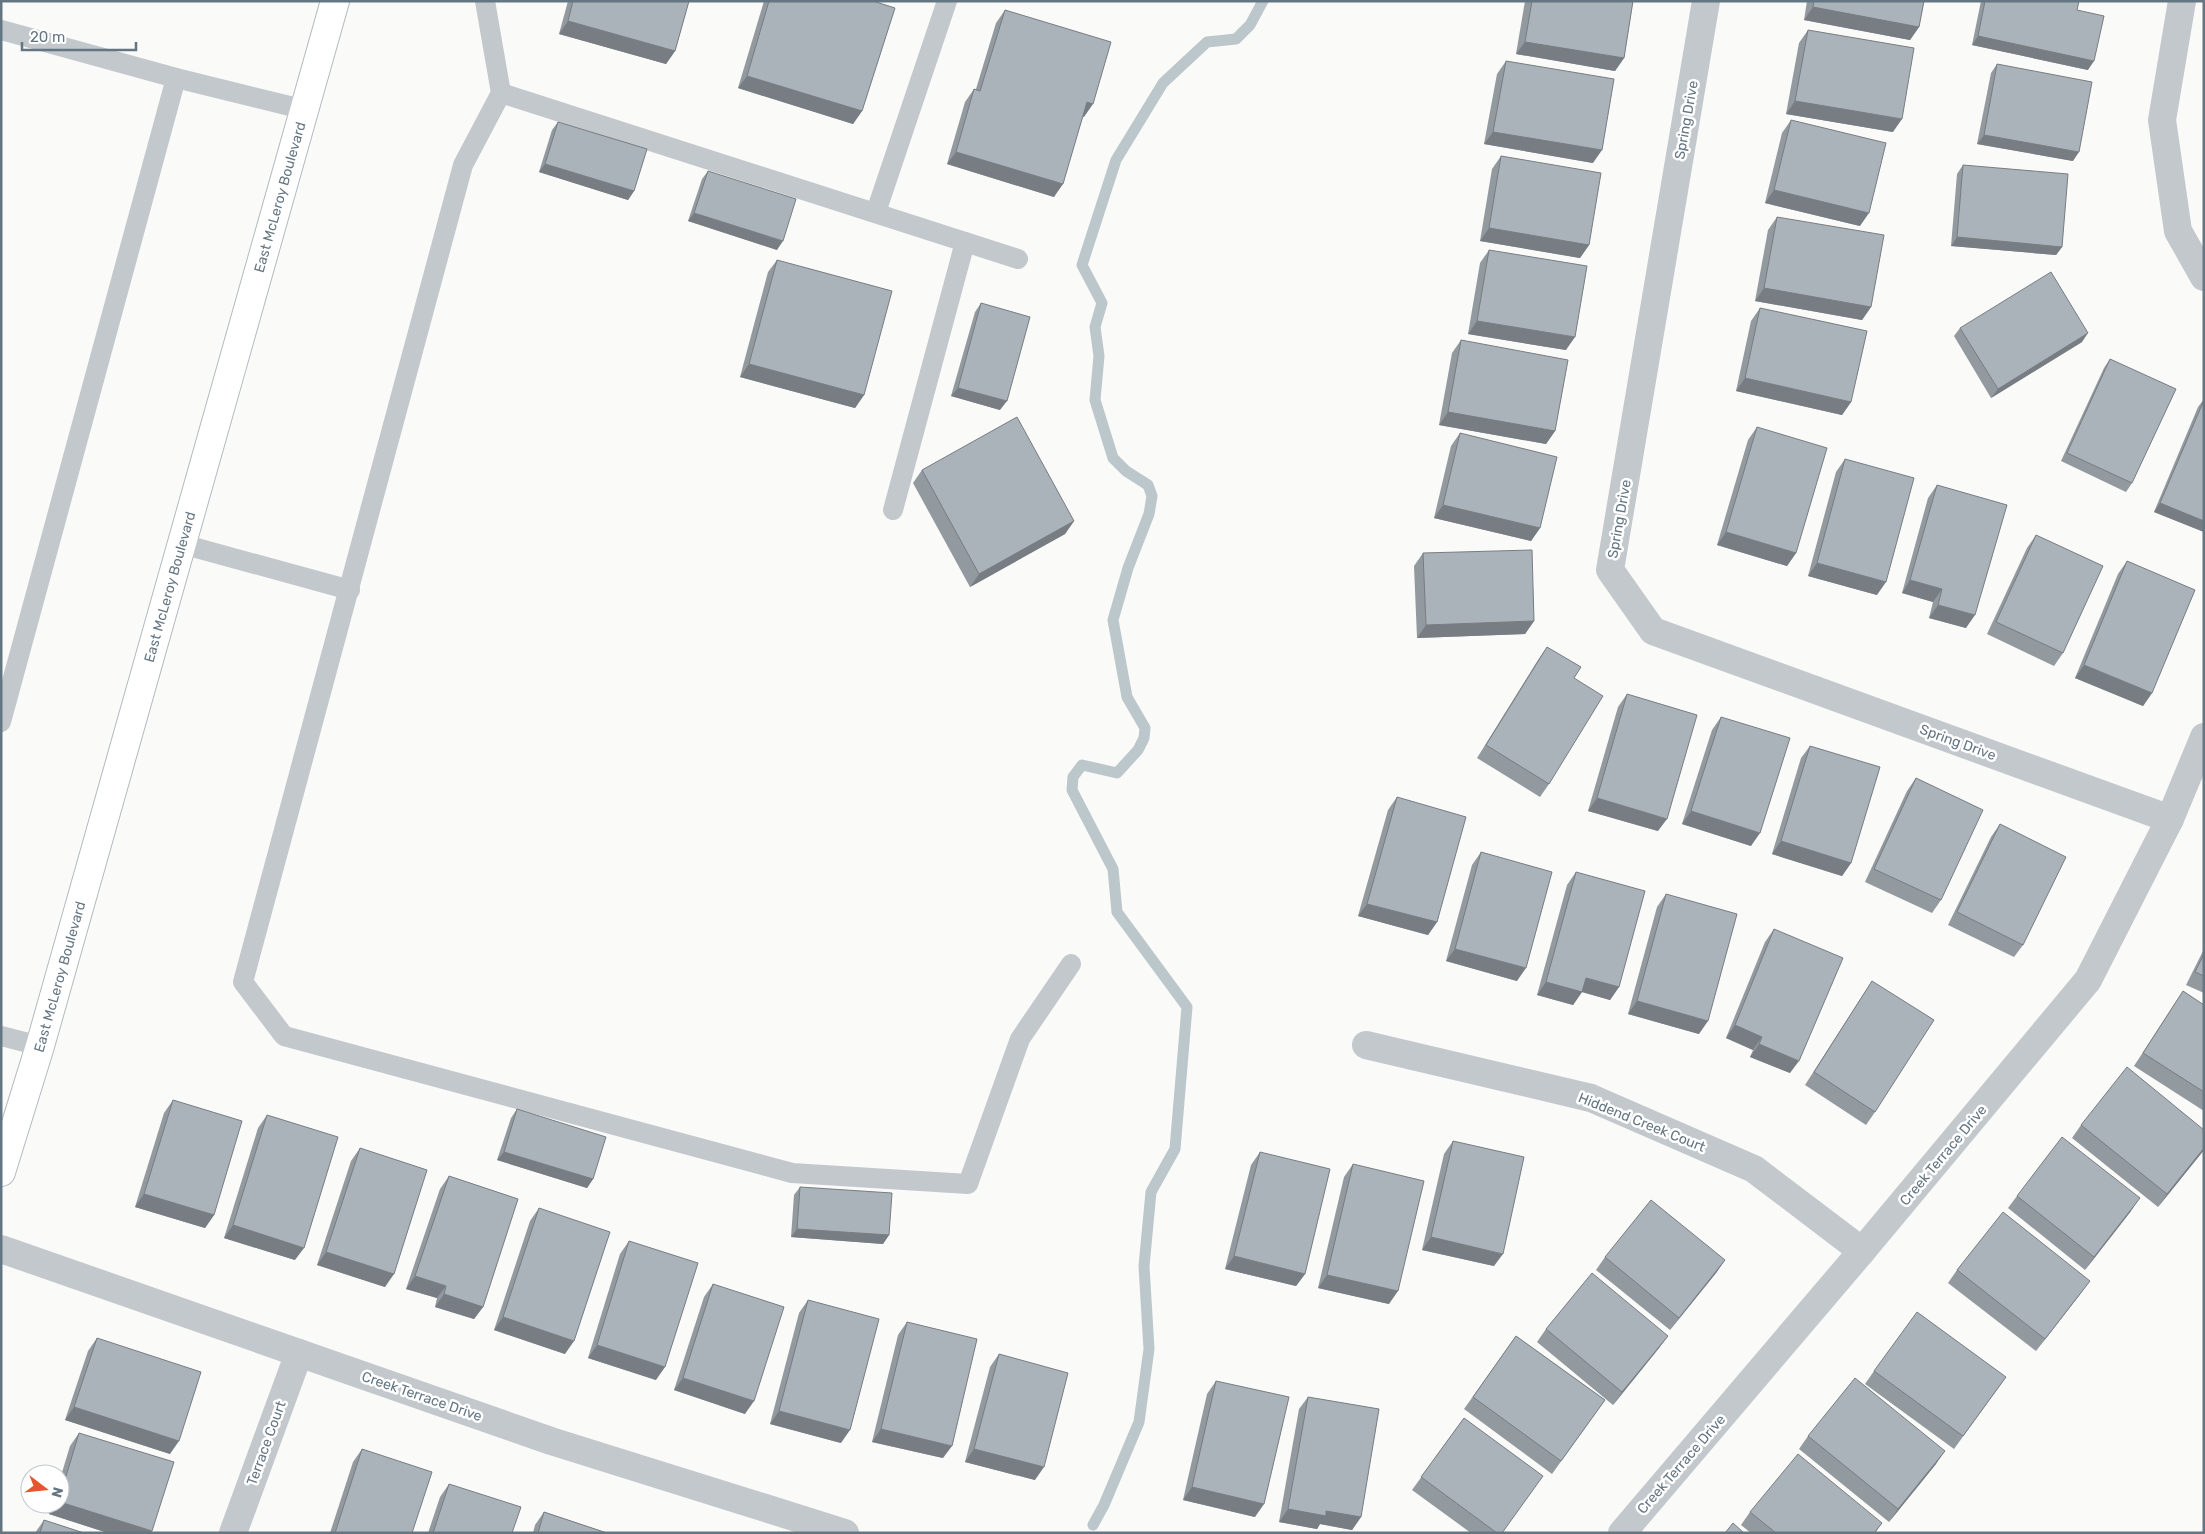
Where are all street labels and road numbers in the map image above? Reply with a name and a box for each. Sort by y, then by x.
street label: Spring Drive [1671,79,1702,161]
street label: East McLeroy Boulevard [251,120,310,275]
street label: Spring Drive [1604,478,1635,560]
street label: East McLeroy Boulevard [141,510,199,664]
street label: Spring Drive [1917,721,1998,764]
street label: East McLeroy Boulevard [31,899,89,1054]
street label: Hiddend Creek Court [1576,1089,1708,1156]
street label: Creek Terrace Drive [1896,1102,1990,1209]
street label: Creek Terrace Drive [360,1368,484,1425]
street label: Terrace Court [243,1398,290,1488]
street label: Creek Terrace Drive [1634,1411,1729,1517]

